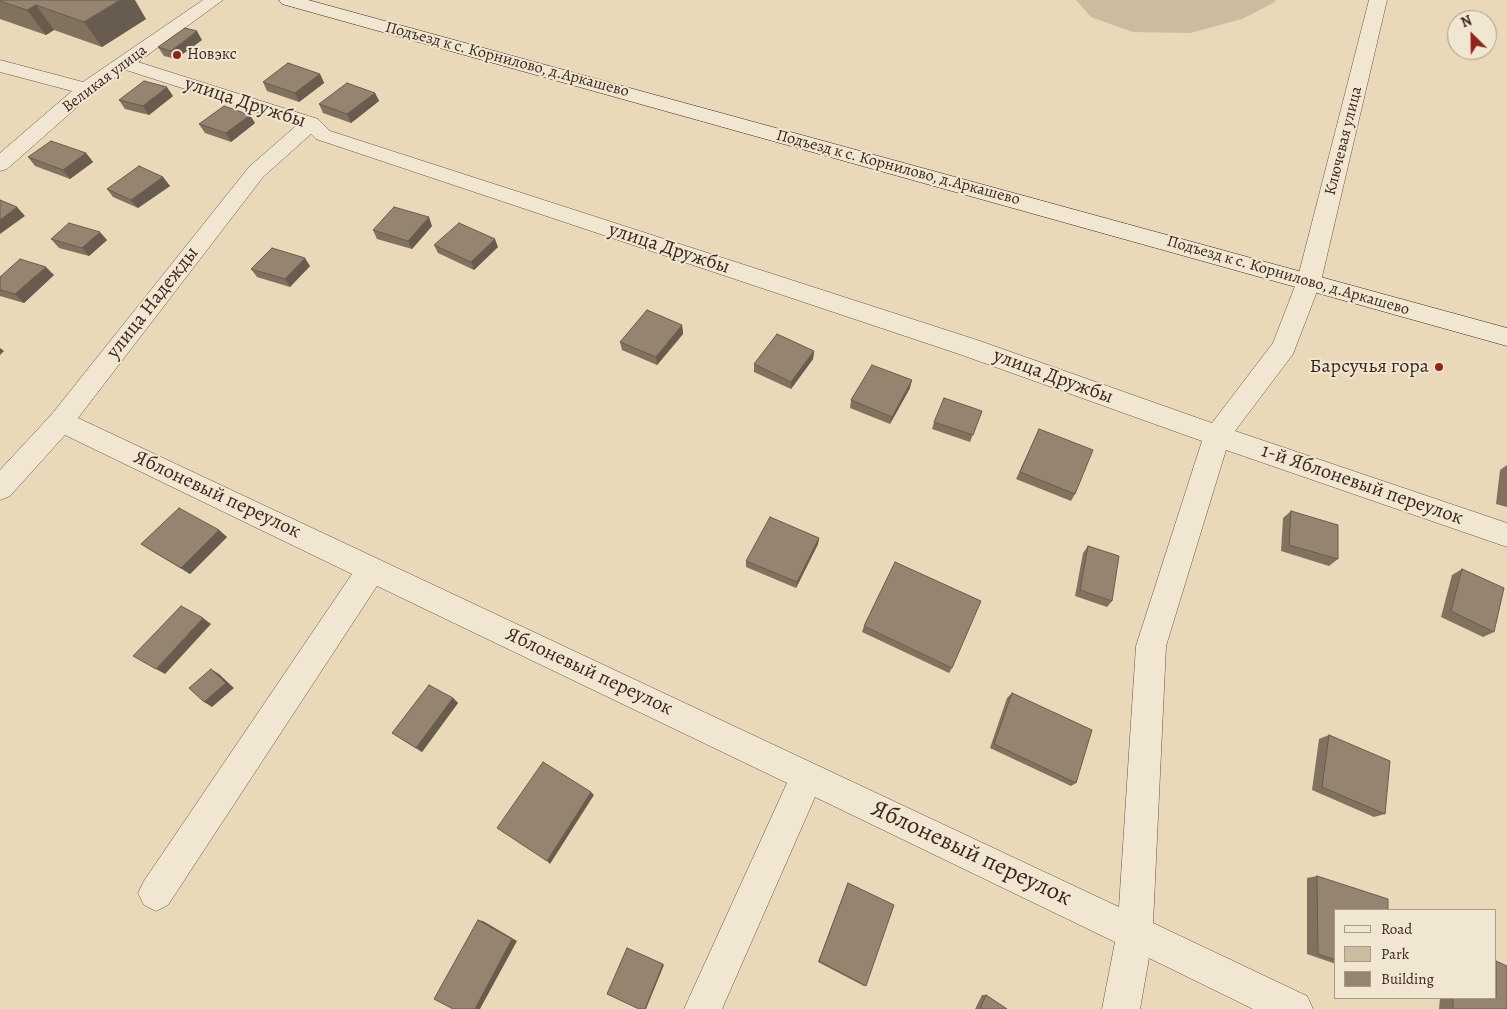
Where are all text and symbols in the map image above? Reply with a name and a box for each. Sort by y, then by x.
north arrow [1447,10,1497,60]
text: N [1458,11,1475,32]
street label: Подъезд к с. Корнилово, д.Аркашево [383,18,631,102]
street label: Великая улица [59,41,151,117]
place label: Новэкс [187,45,237,65]
marker: Новэкс [171,49,183,61]
street label: улица Дружбы [181,72,309,134]
street label: Ключевая улица [1321,85,1367,197]
street label: Подъезд к с. Корнилово, д.Аркашево [774,126,1022,210]
street label: улица Дружбы [605,218,733,280]
street label: Подъезд к с. Корнилово, д.Аркашево [1164,232,1412,320]
street label: улица Надежды [102,242,204,364]
street label: улица Дружбы [990,344,1116,410]
place label: Барсучья гора [1309,355,1429,379]
marker: Барсучья гора [1433,361,1445,373]
street label: 1-й Яблоневый переулок [1258,439,1466,531]
street label: Яблоневый переулок [130,446,304,544]
street label: Яблоневый переулок [502,623,676,721]
street label: Яблоневый переулок [866,795,1076,913]
legend [1334,909,1497,999]
text: Road [1381,919,1412,939]
text: Park [1381,944,1409,964]
text: Building [1381,969,1434,989]

